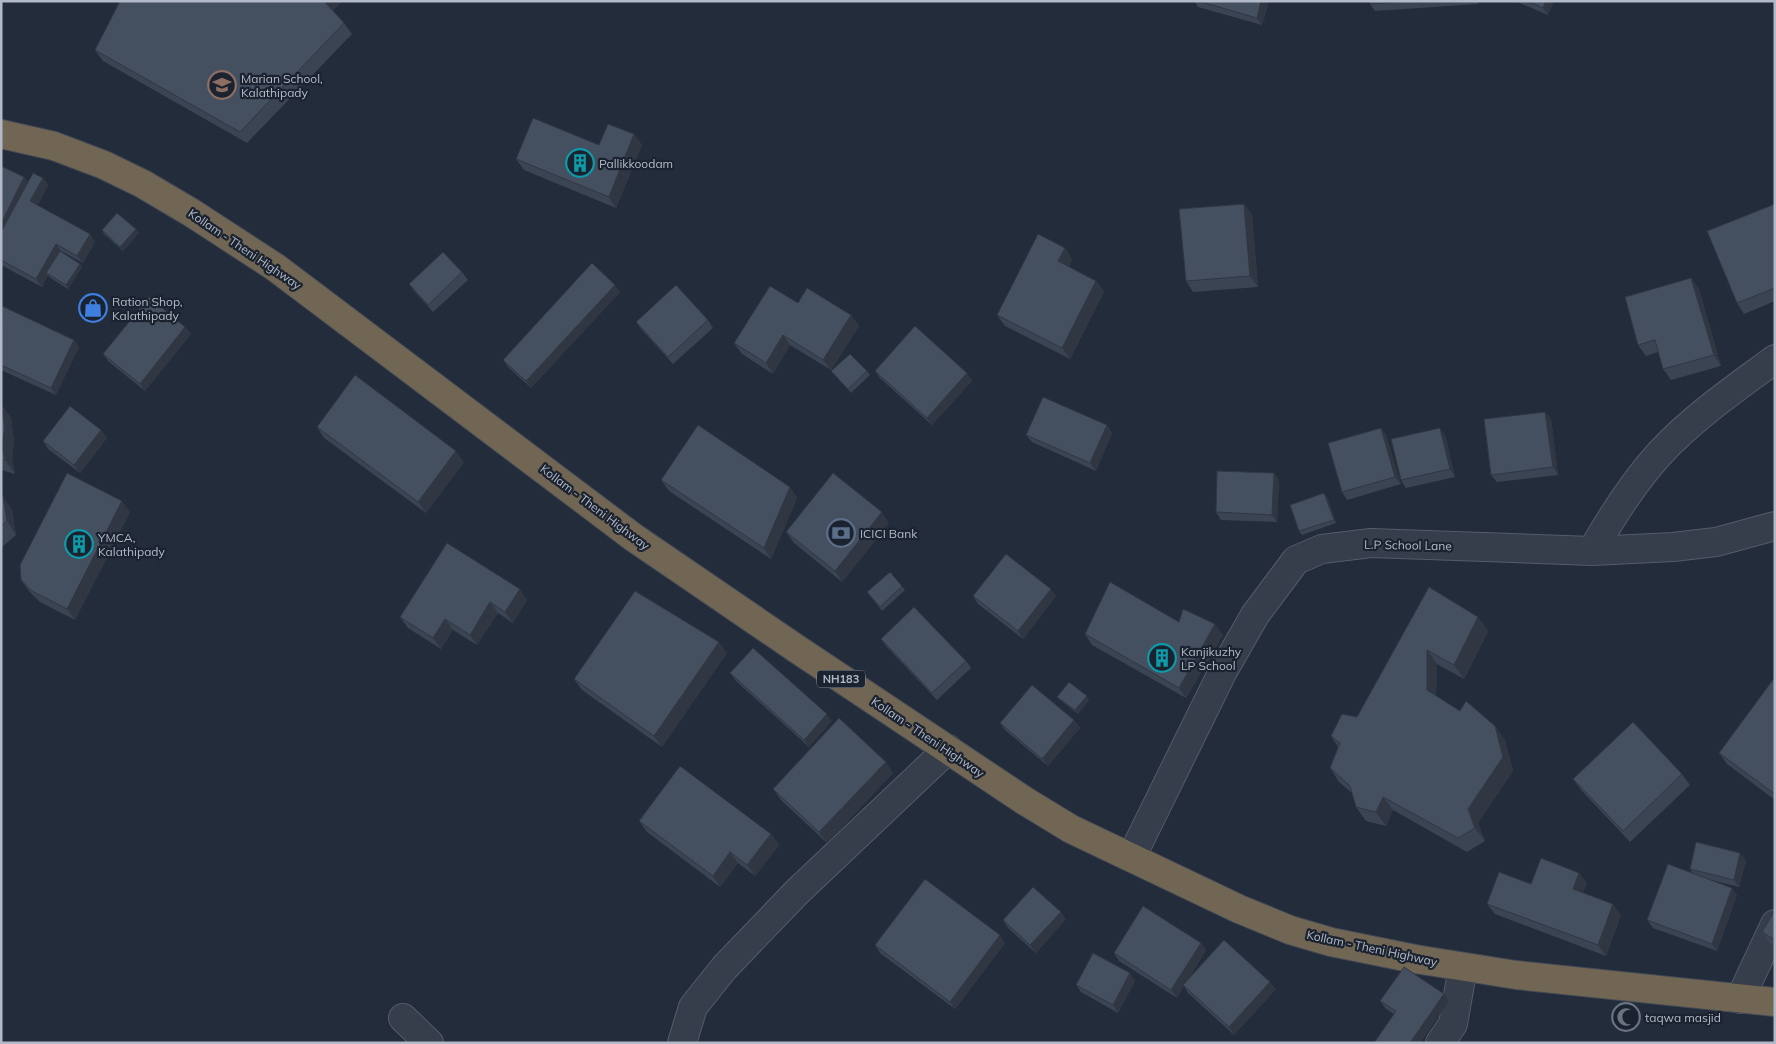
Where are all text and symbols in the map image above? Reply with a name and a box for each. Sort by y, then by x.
school or university icon: Marian School, Kalathipady [207,70,237,100]
place label: Marian School, Kalathipady [241,71,323,100]
building icon: Pallikkoodam [565,148,595,178]
place label: Pallikkoodam [599,156,673,171]
street label: Kollam - Theni Highway [186,206,305,293]
shop icon: Ration Shop, Kalathipady [78,293,108,323]
place label: Ration Shop, Kalathipady [112,294,183,323]
street label: Kollam - Theni Highway [537,461,653,553]
bank icon: ICICI Bank [826,518,856,548]
place label: ICICI Bank [860,526,918,541]
building icon: YMCA, Kalathipady [64,529,94,559]
place label: YMCA, Kalathipady [97,530,166,559]
street label: L.P School Lane [1364,537,1452,553]
building icon: Kanjikuzhy LP School [1147,643,1177,673]
place label: Kanjikuzhy LP School [1181,644,1242,673]
road number: NH183 [817,671,865,688]
street label: Kollam - Theni Highway [869,694,988,781]
street label: Kollam - Theni Highway [1305,927,1439,969]
mosque icon: taqwa masjid [1611,1002,1641,1032]
place label: taqwa masjid [1645,1010,1721,1025]

